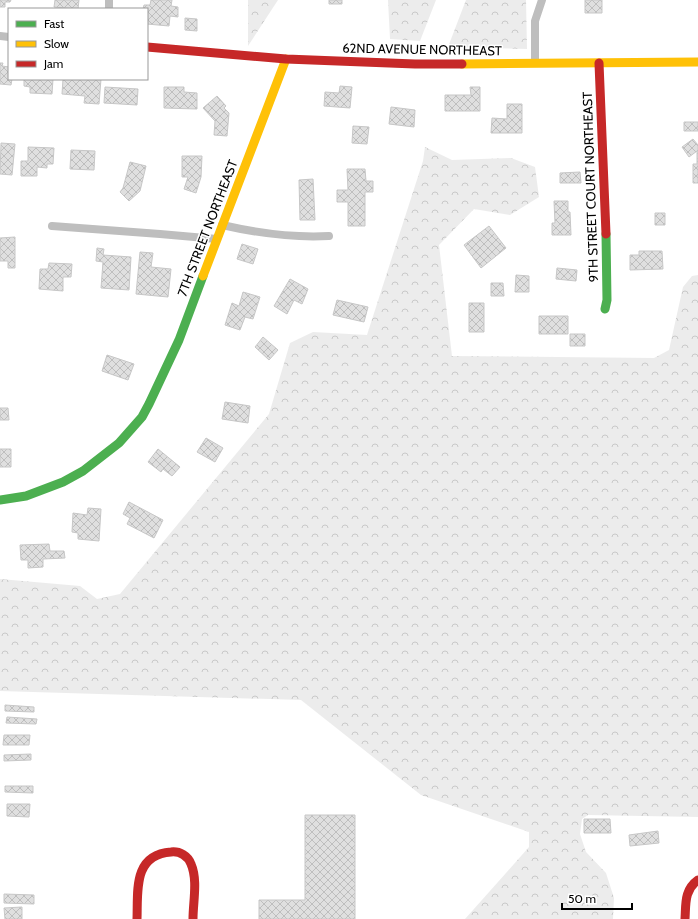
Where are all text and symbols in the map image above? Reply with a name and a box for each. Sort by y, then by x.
legend [8,8,148,80]
text: Fast [44,16,64,31]
text: Slow [44,36,69,51]
street label: 62ND AVENUE NORTHEAST [342,40,502,58]
text: Jam [43,56,63,71]
street label: 9TH STREET COURT NORTHEAST [579,91,601,282]
street label: 7TH STREET NORTHEAST [174,157,240,299]
scale bar [562,885,632,911]
text: 50 m [568,891,596,906]

